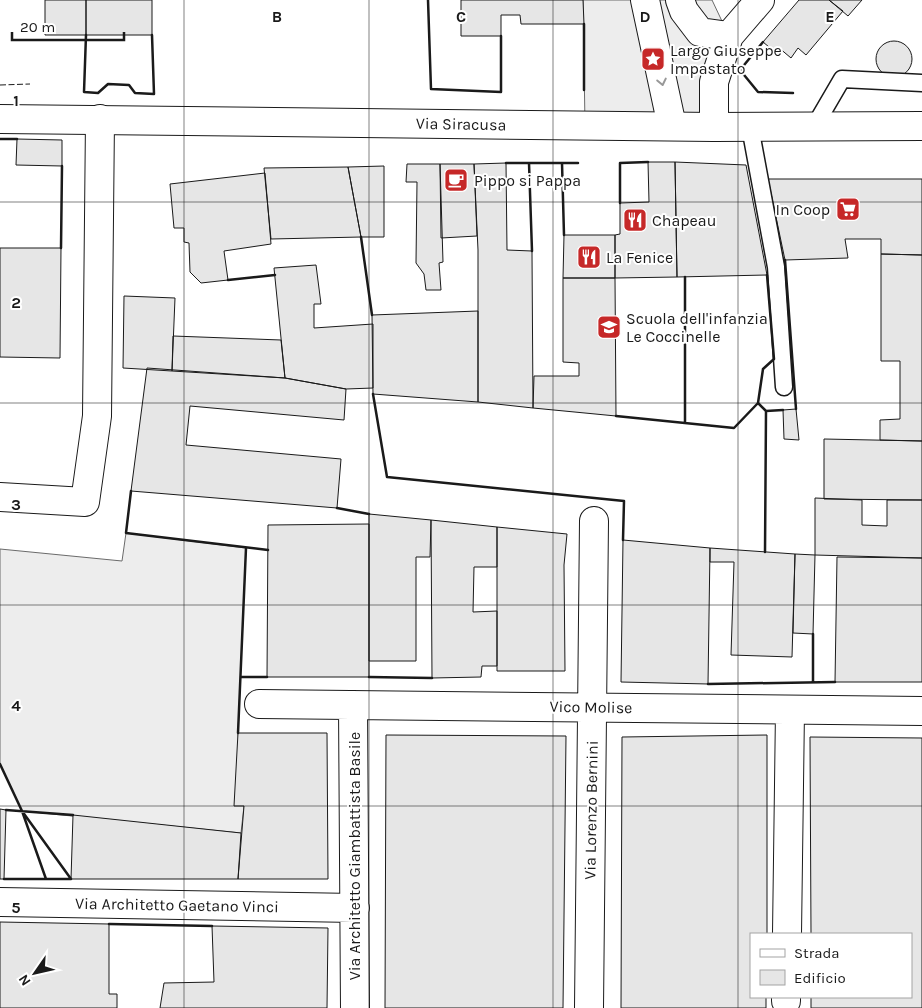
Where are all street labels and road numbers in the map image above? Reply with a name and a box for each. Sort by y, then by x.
street label: Via Siracusa [416,114,506,134]
street label: Vico Molise [549,697,633,717]
street label: Via Architetto Giambattista Basile [345,732,364,980]
street label: Via Lorenzo Bernini [580,740,602,880]
street label: Via Architetto Gaetano Vinci [75,894,279,916]

